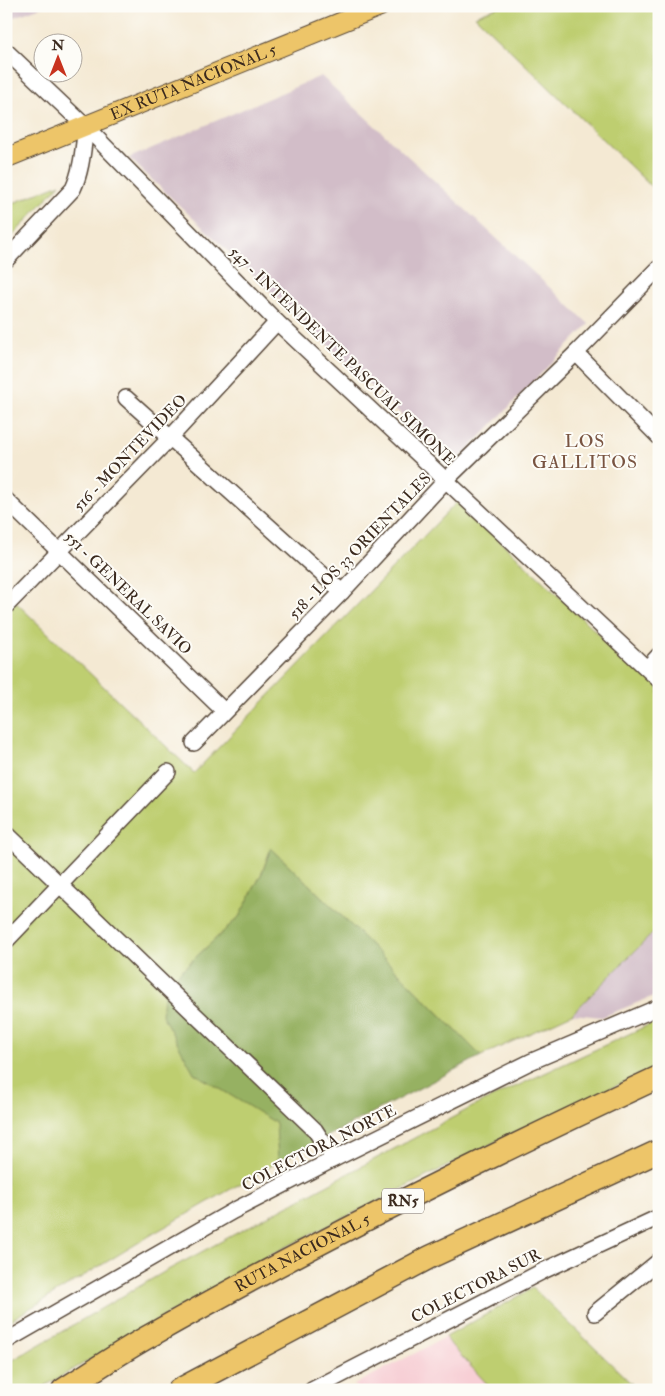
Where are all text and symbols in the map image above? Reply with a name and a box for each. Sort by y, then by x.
north arrow [32,32,82,82]
text: N [51,37,65,54]
street label: EX RUTA NACIONAL 5 [107,39,279,125]
street label: 547 - INTENDENTE PASCUAL SIMONE [225,242,459,470]
street label: 516 - MONTEVIDEO [69,390,191,516]
district label: LOS GALLITOS [532,430,638,474]
street label: 518 - LOS 33 ORIENTALES [285,468,435,624]
street label: 551 - GENERAL SAVIO [60,527,196,659]
street label: COLECTORA NORTE [238,1100,400,1196]
road number: RN5 [382,1188,424,1214]
street label: RUTA NACIONAL 5 [231,1209,373,1297]
street label: COLECTORA SUR [408,1244,545,1327]

